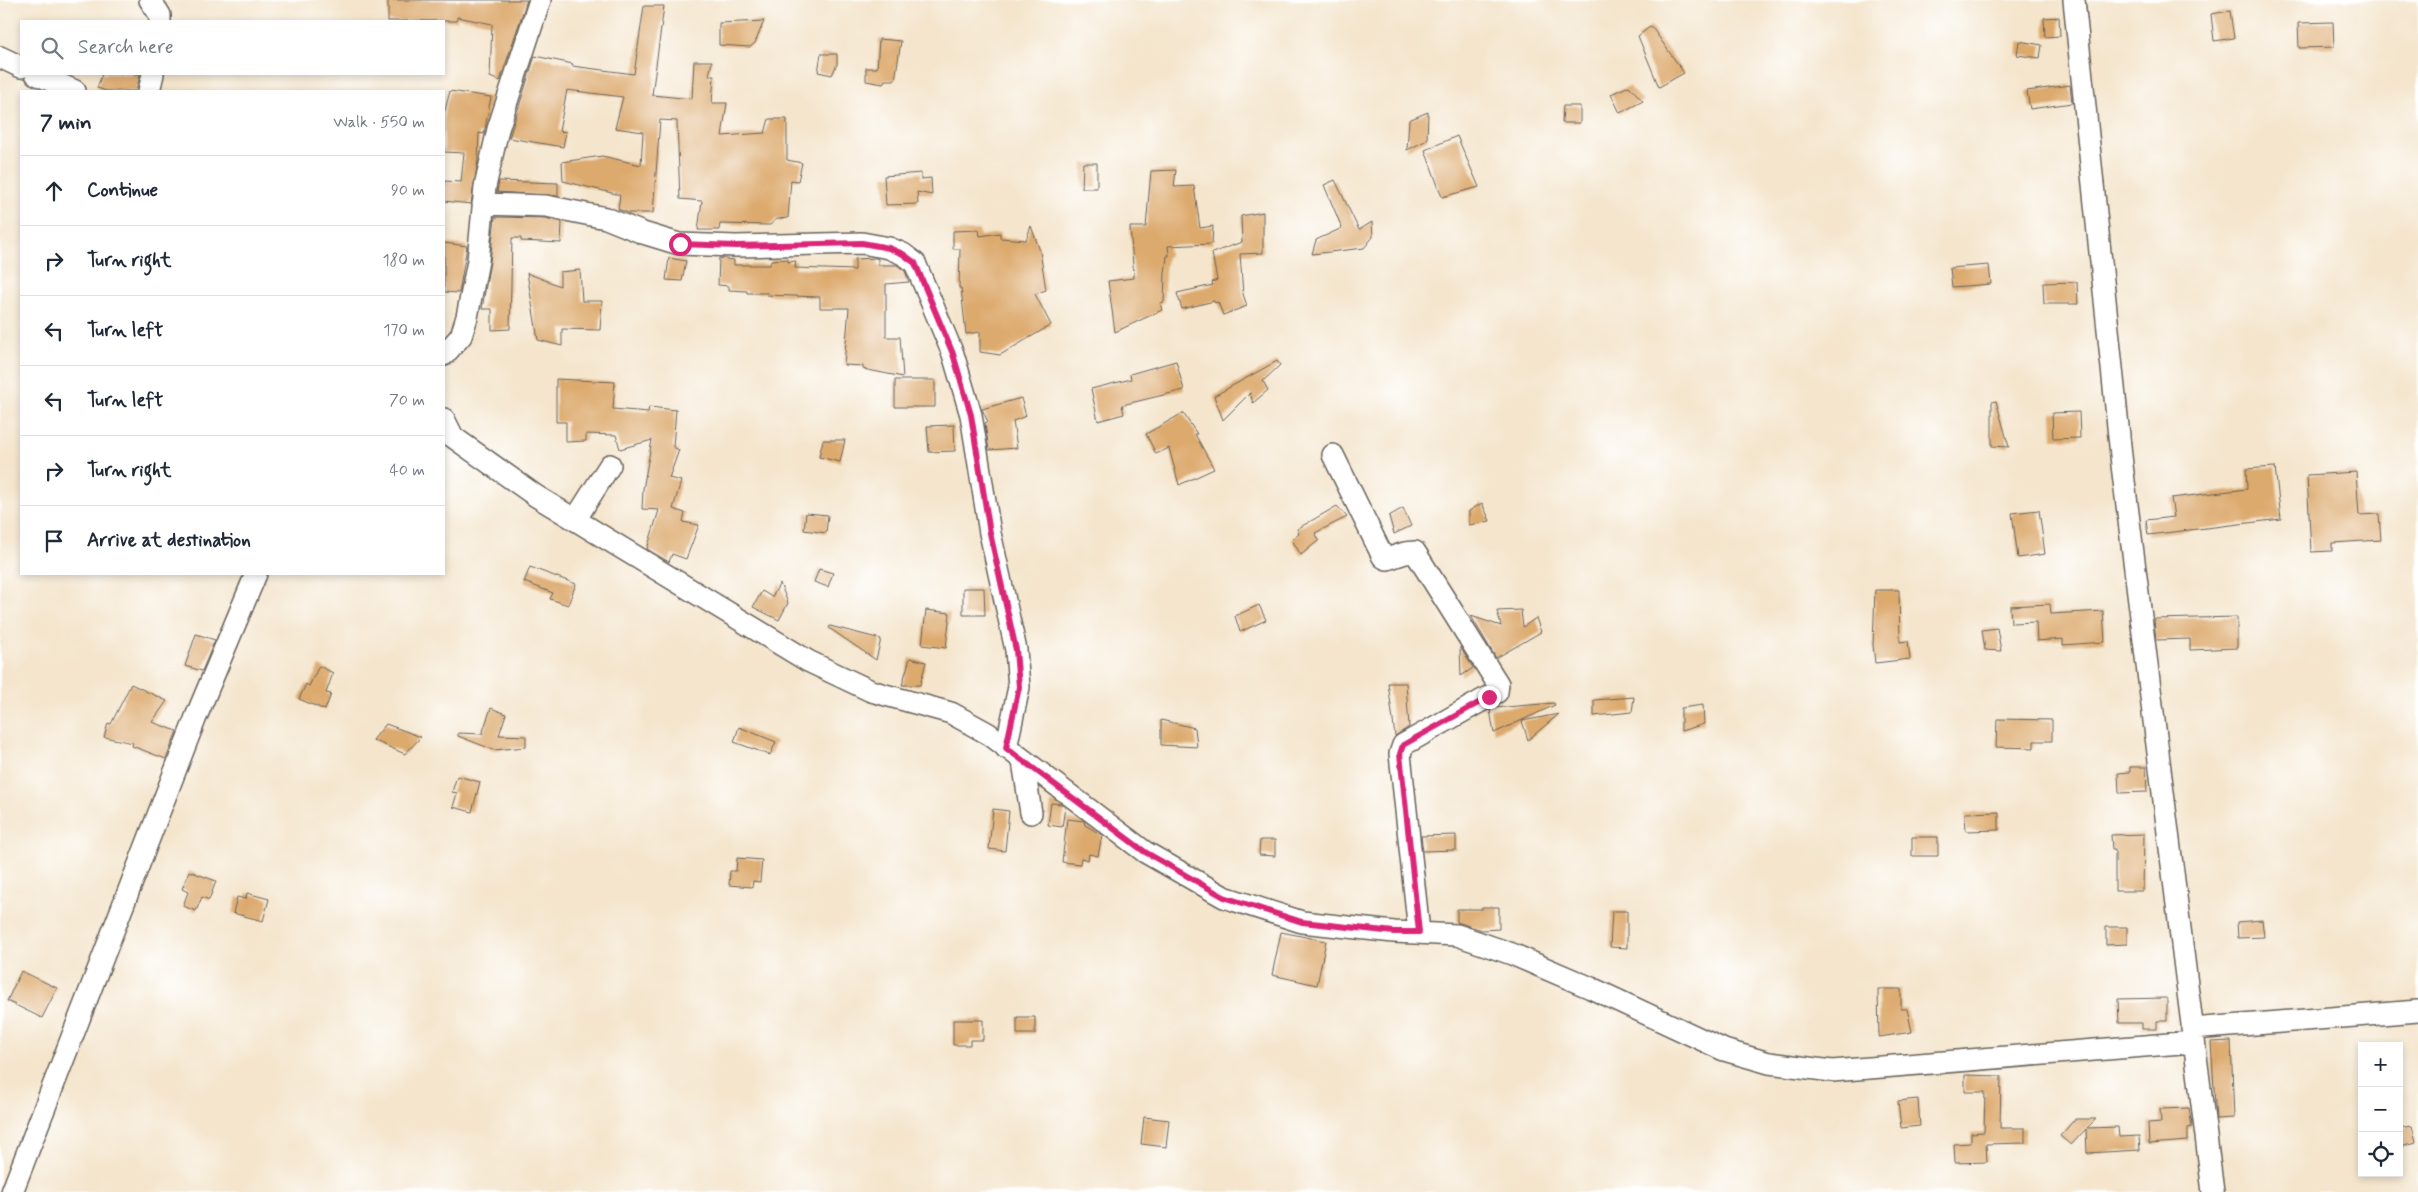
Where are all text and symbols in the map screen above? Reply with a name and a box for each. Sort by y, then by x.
search box [20,20,445,75]
icon: search [38,34,66,62]
text: Search here [78,35,174,60]
text: 7 min [40,109,92,137]
text: Walk · 550 m [333,112,425,133]
icon: ahead [40,177,68,205]
text: Continue [87,178,158,203]
text: 90 m [391,180,425,201]
route start [669,233,692,256]
icon: right [40,247,68,275]
text: Turn right [87,248,171,273]
text: 180 m [382,250,425,271]
icon: left [40,317,68,345]
text: Turn left [87,318,163,343]
text: 170 m [383,320,425,341]
icon: left [40,387,68,415]
text: Turn left [87,388,163,413]
text: 70 m [389,390,425,411]
icon: right [40,457,68,485]
text: Turn right [87,458,171,483]
text: 40 m [389,460,425,481]
icon: arrive [40,527,68,555]
text: Arrive at destination [87,528,251,553]
route end [1478,686,1501,709]
map controls [2358,1042,2403,1177]
button: + [2358,1042,2403,1087]
button: − [2358,1087,2403,1132]
button: locate [2358,1132,2403,1177]

